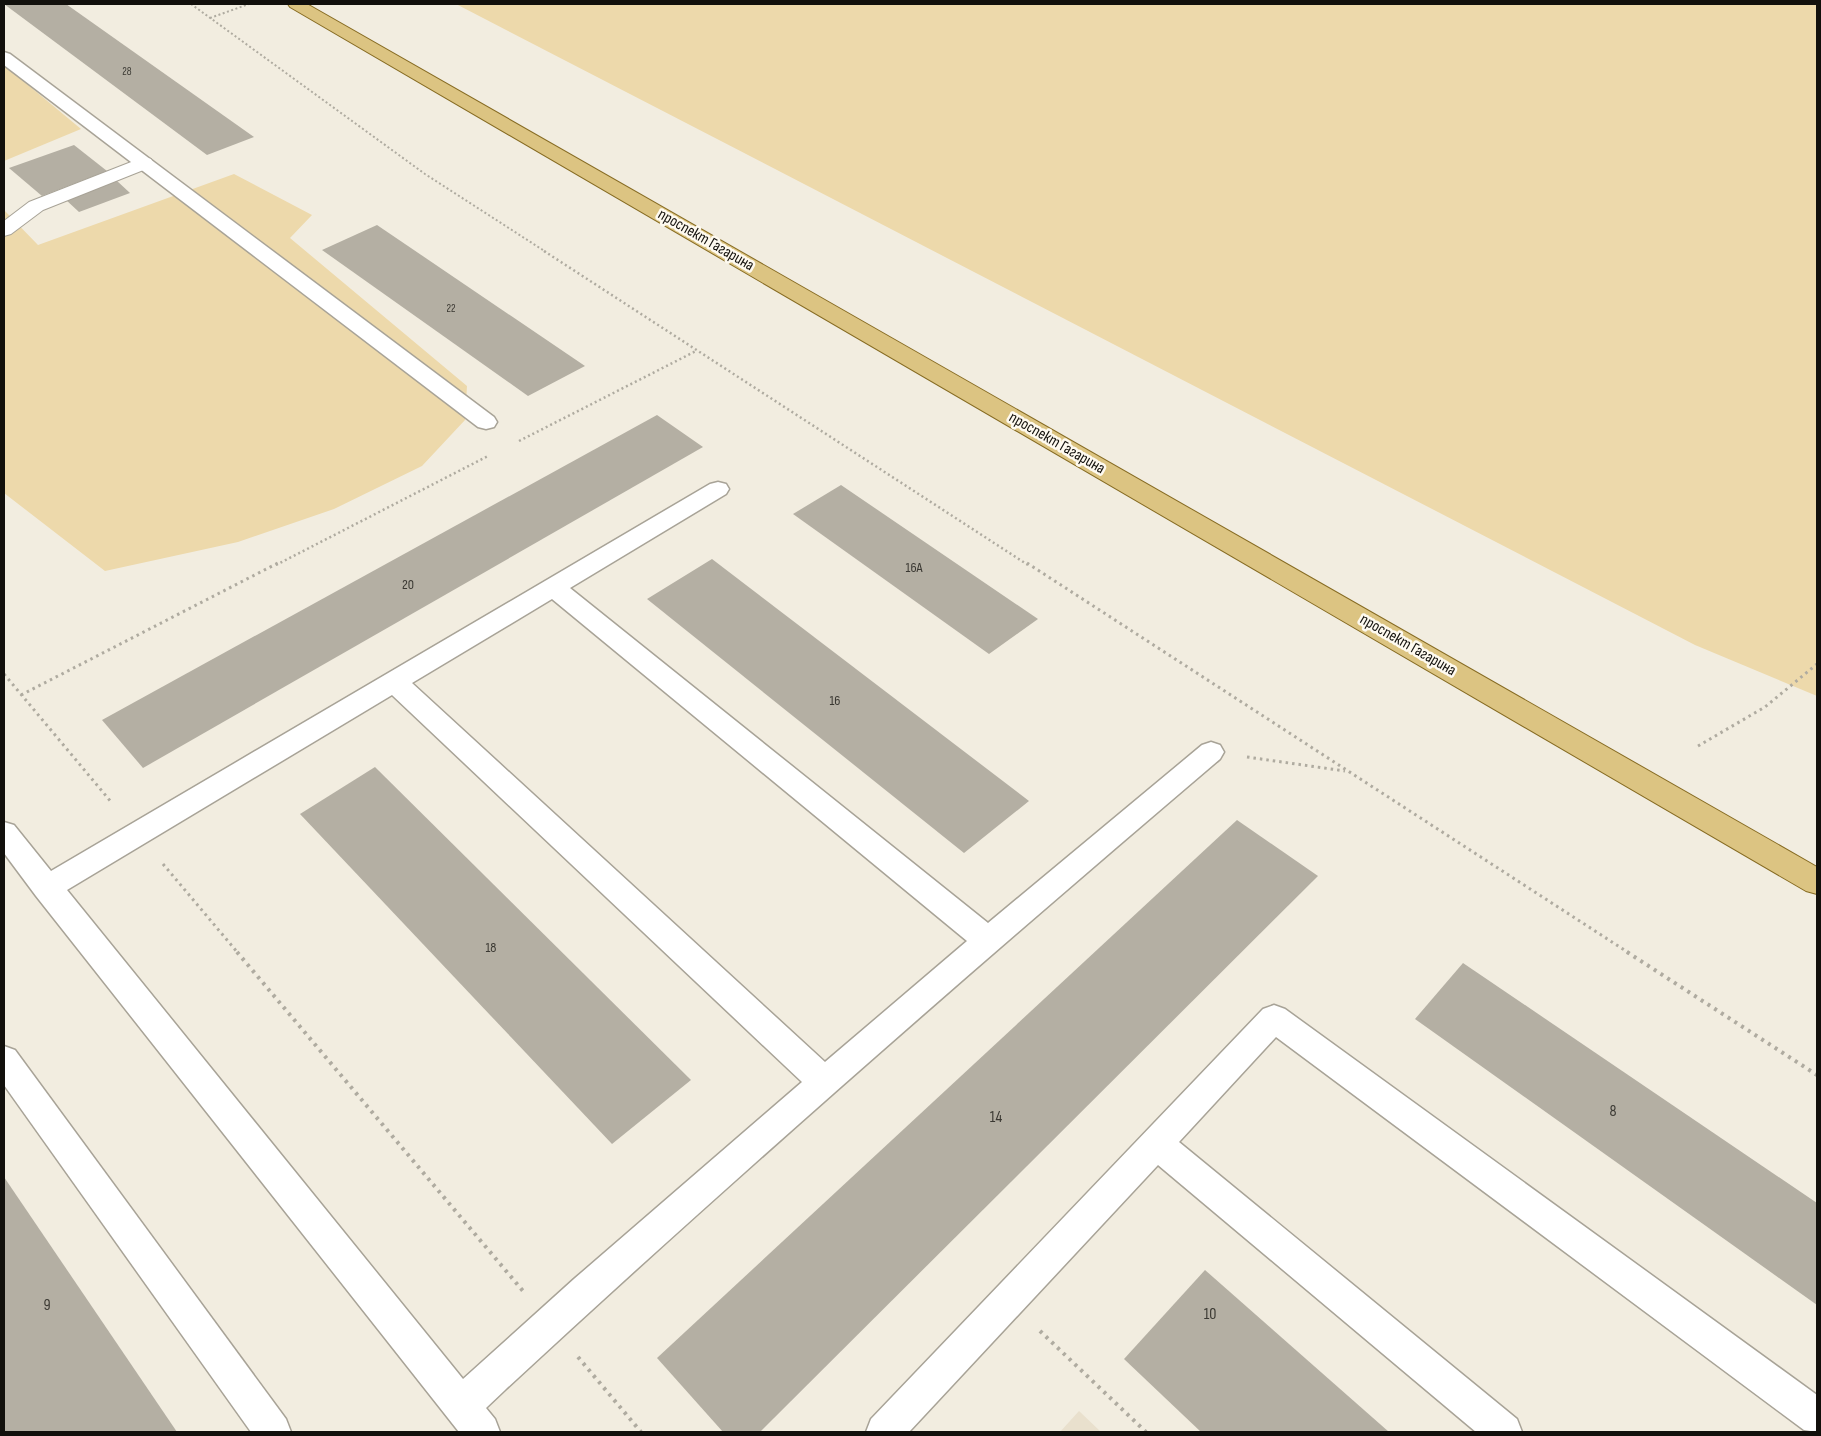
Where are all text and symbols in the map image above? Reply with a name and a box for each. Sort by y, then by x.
house number: 28 [122,65,132,78]
street label: проспект Гагарина [655,205,757,275]
house number: 22 [446,302,456,315]
street label: проспект Гагарина [1006,408,1108,478]
house number: 16А [905,559,924,576]
house number: 20 [402,576,414,593]
street label: проспект Гагарина [1357,610,1459,680]
house number: 16 [829,692,841,709]
house number: 18 [485,939,497,956]
house number: 8 [1609,1102,1617,1121]
house number: 14 [990,1108,1002,1127]
house number: 9 [43,1296,51,1315]
house number: 10 [1204,1305,1216,1324]

